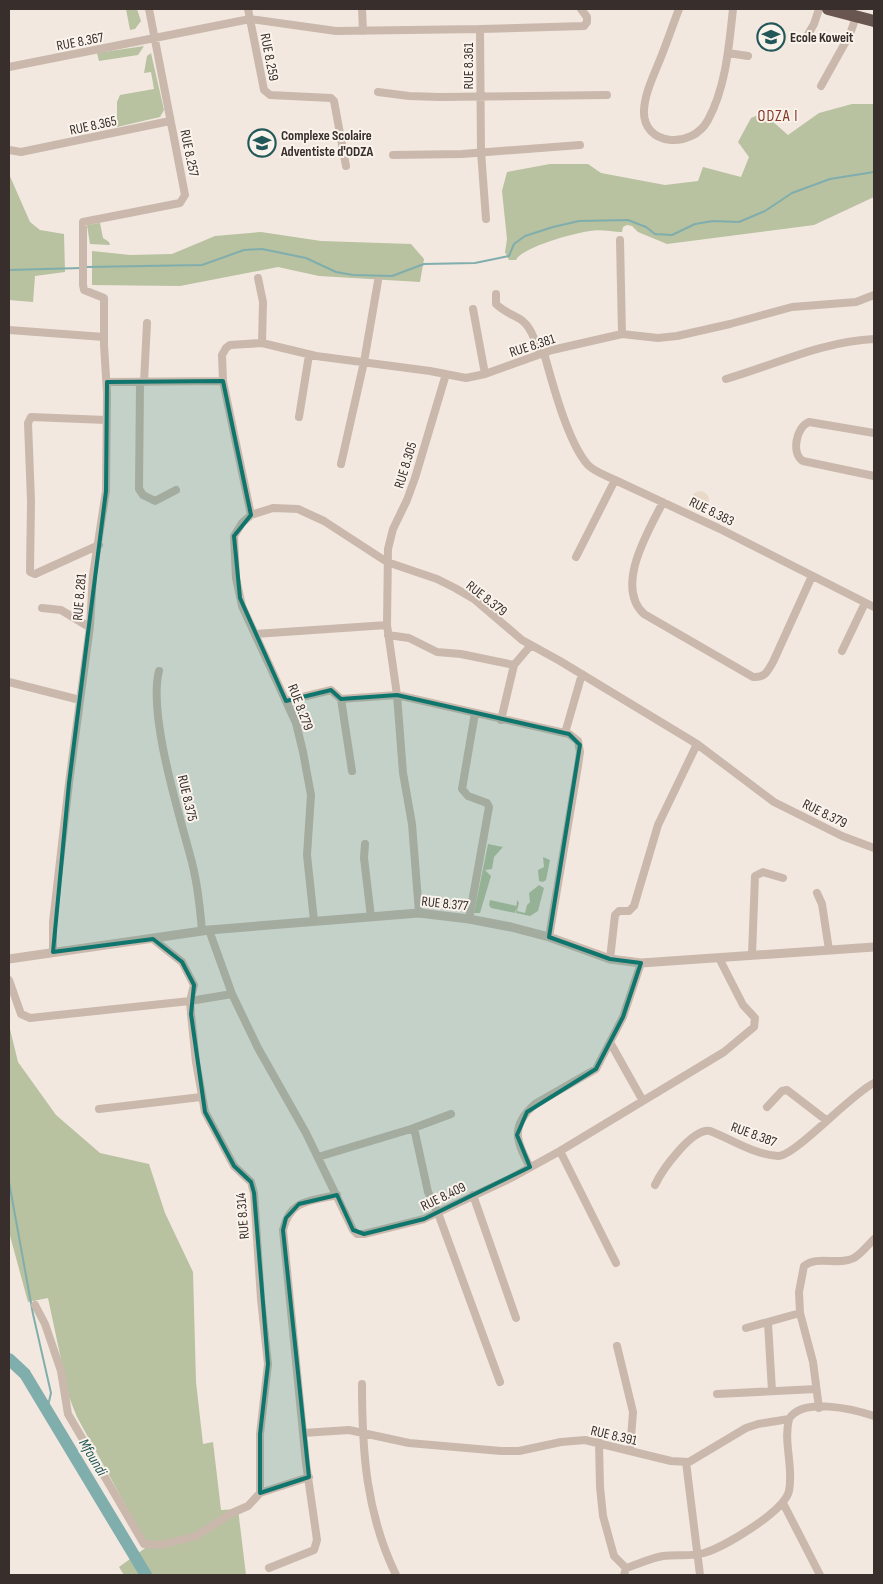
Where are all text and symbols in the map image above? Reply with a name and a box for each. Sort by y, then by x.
school or university icon: Ecole Koweit [756,22,786,52]
street label: RUE 8.367 [55,29,105,54]
place label: Ecole Koweit [790,29,854,46]
street label: RUE 8.259 [257,32,282,82]
street label: RUE 8.361 [460,42,477,89]
district label: ODZA I [758,107,798,126]
street label: RUE 8.365 [68,112,119,139]
place label: Complexe Scolaire Adventiste d'ODZA [280,127,373,160]
street label: RUE 8.257 [176,128,203,178]
school or university icon: Complexe Scolaire Adventiste d'ODZA [247,128,277,158]
street label: RUE 8.381 [507,330,557,361]
street label: RUE 8.305 [390,439,421,490]
street label: RUE 8.383 [687,493,737,530]
street label: RUE 8.281 [69,573,90,621]
street label: RUE 8.379 [463,577,511,620]
street label: RUE 8.279 [284,682,317,733]
street label: RUE 8.375 [174,773,201,823]
street label: RUE 8.379 [800,795,850,832]
street label: RUE 8.377 [421,893,470,914]
street label: RUE 8.387 [729,1118,779,1151]
street label: RUE 8.409 [418,1178,469,1215]
street label: RUE 8.314 [232,1192,253,1240]
street label: RUE 8.391 [589,1422,639,1449]
water label: Mfoundi [74,1435,112,1480]

